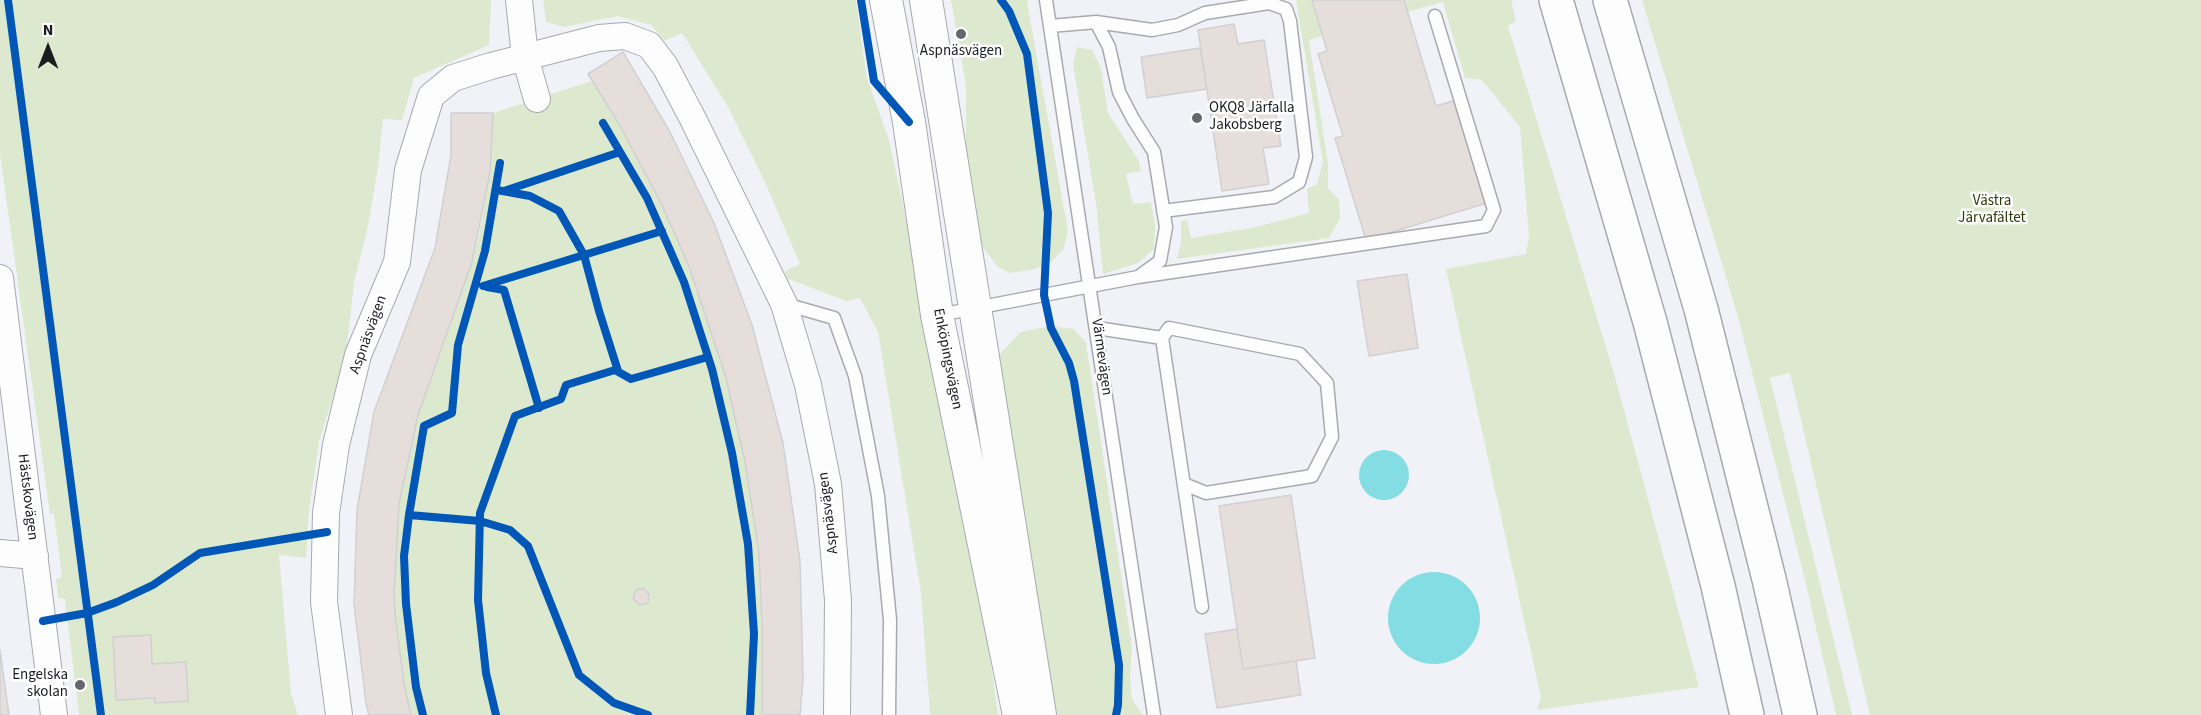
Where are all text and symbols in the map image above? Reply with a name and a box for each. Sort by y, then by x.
north arrow [18,18,78,78]
text: N [43,19,53,41]
marker: Aspnäsvägen [954,27,968,41]
place label: Aspnäsvägen [920,43,1002,61]
place label: OKQ8 Järfalla Jakobsberg [1209,100,1295,135]
marker: OKQ8 Järfalla Jakobsberg [1190,111,1204,125]
park label: Västra Järvafältet [1958,193,2026,228]
street label: Aspnäsvägen [346,293,392,377]
street label: Enköpingsvägen [928,307,966,411]
street label: Värmevägen [1087,317,1115,397]
street label: Hästskovägen [13,453,41,541]
street label: Aspnäsvägen [815,471,843,555]
place label: Engelska skolan [12,667,68,702]
marker: Engelska skolan [73,678,87,692]

